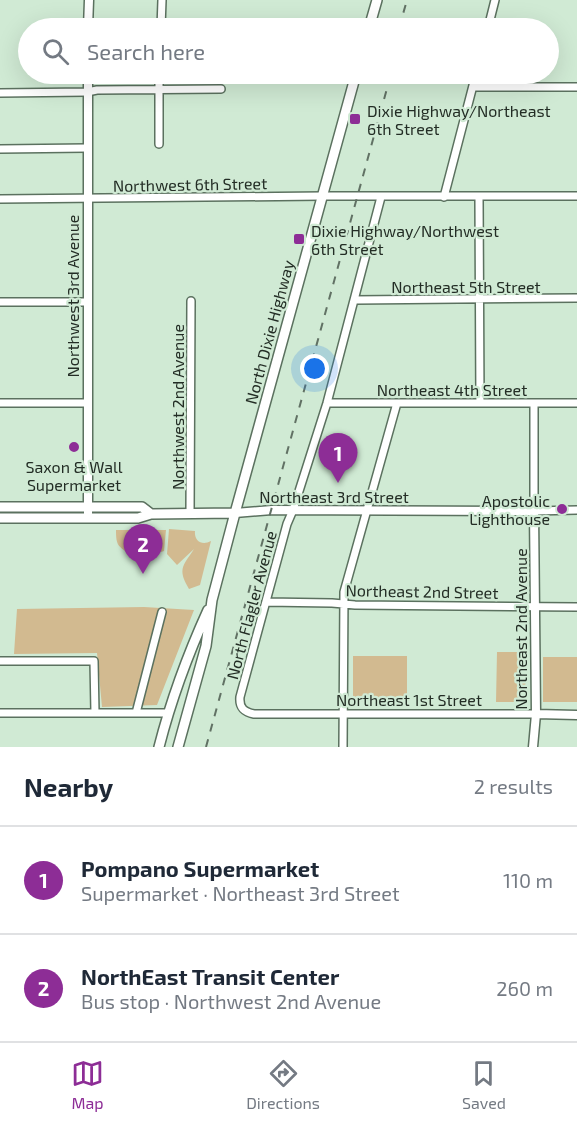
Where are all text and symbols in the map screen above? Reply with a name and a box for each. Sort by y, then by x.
search box [18,18,559,84]
icon: search [39,35,72,68]
text: Search here [87,38,205,64]
place label: Dixie Highway/Northeast 6th Street [367,101,551,138]
marker: Dixie Highway/Northeast 6th Street [348,112,362,126]
street label: Northwest 6th Street [113,173,267,195]
street label: Northwest 3rd Avenue [63,215,82,377]
place label: Dixie Highway/Northwest 6th Street [311,221,499,258]
marker: Dixie Highway/Northwest 6th Street [292,232,306,246]
street label: North Dixie Highway [241,257,297,406]
street label: Northeast 5th Street [391,277,541,296]
street label: Northwest 2nd Avenue [168,324,187,490]
your location [300,354,329,383]
street label: Northeast 4th Street [377,380,527,399]
pin: 1 [318,434,358,483]
marker: Saxon & Wall Supermarket [67,440,81,454]
place label: Saxon & Wall Supermarket [26,457,123,494]
street label: Northeast 3rd Street [259,487,409,506]
place label: Apostolic Lighthouse [469,491,550,528]
marker: Apostolic Lighthouse [555,502,569,516]
pin: 2 [124,524,162,574]
street label: North Flagler Avenue [222,529,280,681]
street label: Northeast 2nd Avenue [511,548,530,710]
street label: Northeast 2nd Street [345,580,499,602]
street label: Northeast 1st Street [336,690,482,709]
text: Nearby [24,771,113,802]
text: 2 results [474,774,553,798]
text: Pompano Supermarket [81,855,319,881]
text: 1 [39,868,48,892]
text: 110 m [503,868,553,892]
text: Supermarket · Northeast 3rd Street [81,881,400,905]
text: NorthEast Transit Center [81,963,339,989]
text: 2 [38,976,49,1000]
text: 260 m [496,976,553,1000]
text: Bus stop · Northwest 2nd Avenue [81,989,381,1013]
tab: Map [71,1057,104,1112]
tab: Directions [246,1057,320,1112]
tab: Saved [462,1057,506,1112]

